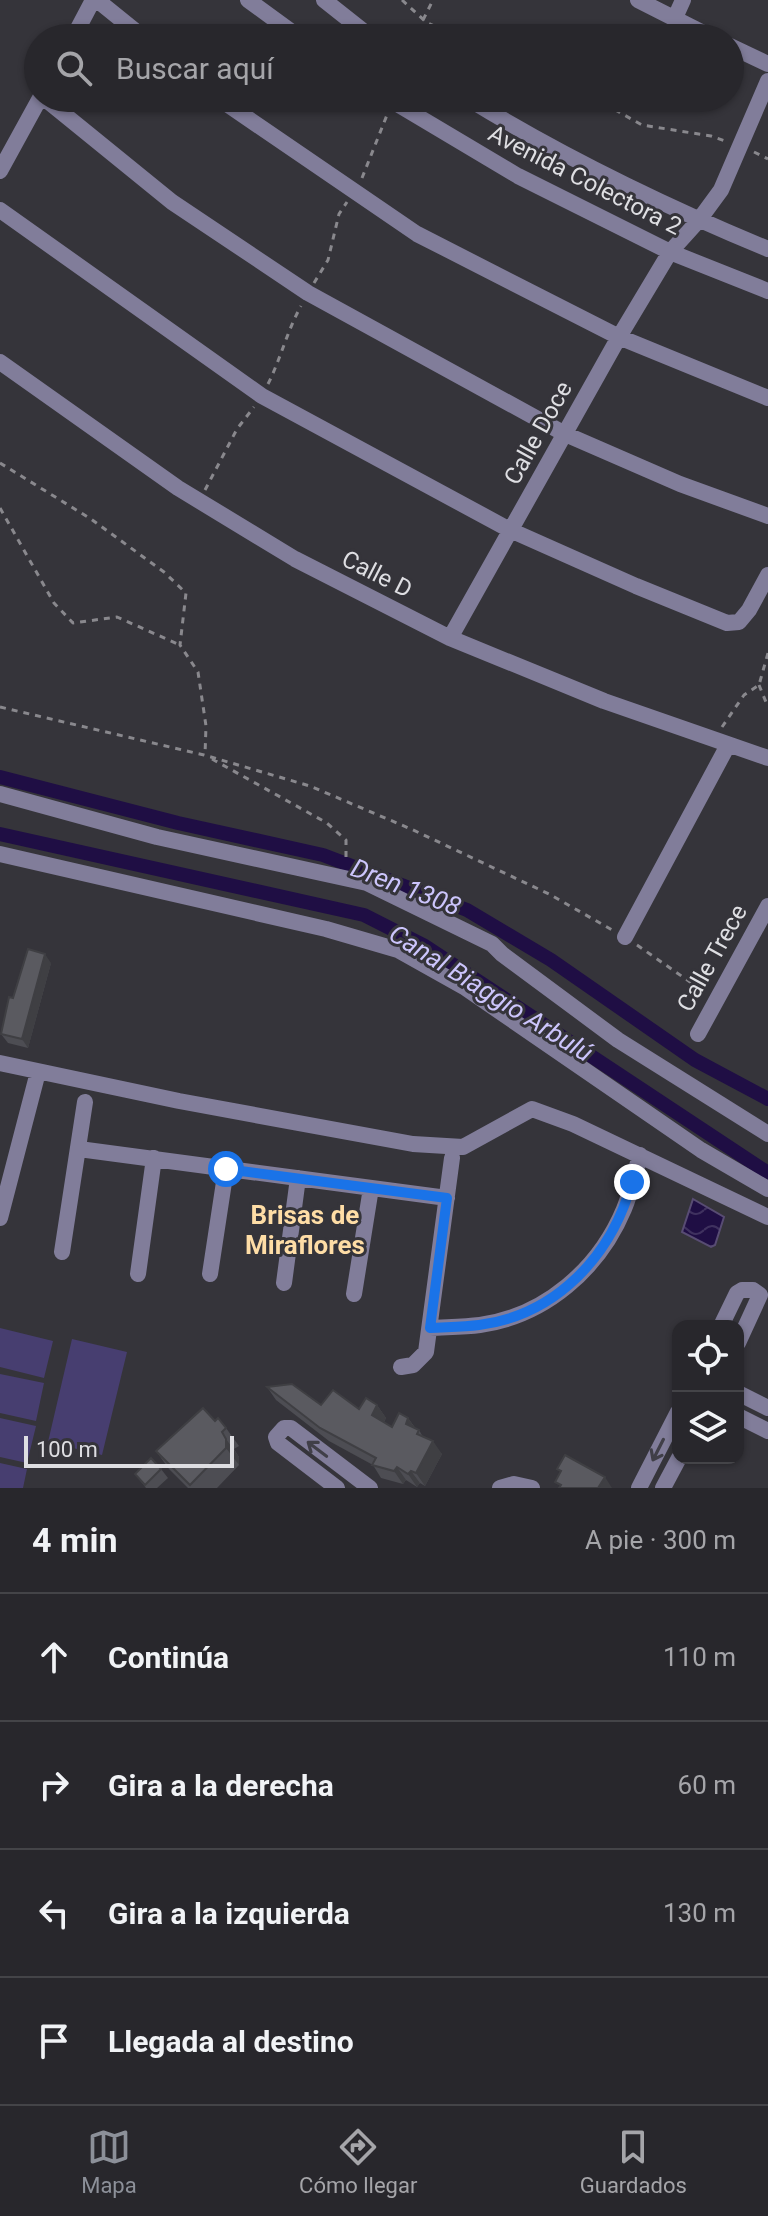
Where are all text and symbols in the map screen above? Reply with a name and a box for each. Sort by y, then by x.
search box [24,24,744,112]
icon: search [52,46,96,90]
text: Buscar aquí [116,51,274,86]
street label: Avenida Colectora 2 [484,119,686,241]
street label: Calle Doce [498,376,578,490]
street label: Calle D [337,545,417,603]
water label: Dren 1308 [347,852,465,922]
street label: Calle Trece [671,900,753,1016]
water label: Canal Biaggio Arbulú [384,918,598,1068]
route start [208,1151,244,1187]
route end [614,1164,650,1200]
district label: Brisas de Miraflores [245,1200,365,1260]
map controls [672,1320,744,1464]
button: locate [672,1320,744,1392]
button: layers [672,1392,744,1464]
scale bar [24,1432,234,1468]
text: 100 m [36,1437,98,1462]
one-way arrow [650,1438,666,1461]
one-way arrow [307,1440,329,1457]
text: 4 min [32,1520,117,1560]
text: A pie · 300 m [585,1525,736,1555]
icon: ahead [32,1635,76,1679]
text: Continúa [108,1640,229,1675]
text: 110 m [663,1642,736,1672]
icon: right [32,1763,76,1807]
text: Gira a la derecha [108,1768,334,1803]
text: 60 m [678,1770,736,1800]
icon: left [32,1891,76,1935]
text: Gira a la izquierda [108,1896,350,1931]
text: 130 m [663,1898,736,1928]
icon: arrive [32,2019,76,2063]
text: Llegada al destino [108,2024,354,2059]
tab: Mapa [81,2125,137,2198]
tab: Cómo llegar [299,2125,417,2198]
tab: Guardados [580,2125,687,2198]

